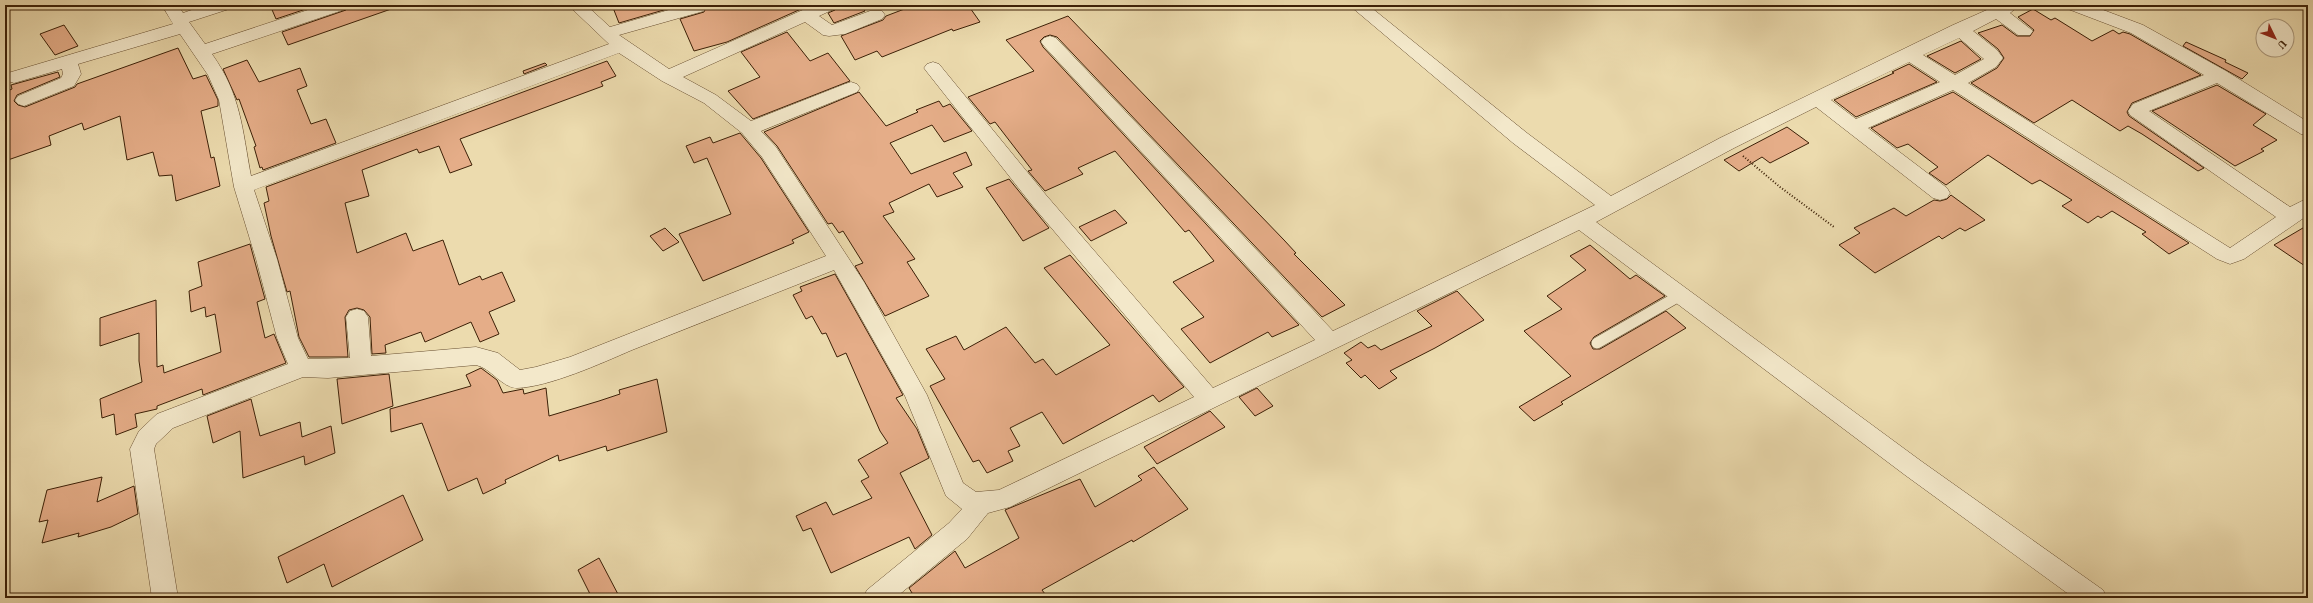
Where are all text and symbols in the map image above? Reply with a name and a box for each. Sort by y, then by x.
north arrow [2255,18,2295,58]
text: U [2273,36,2289,52]

